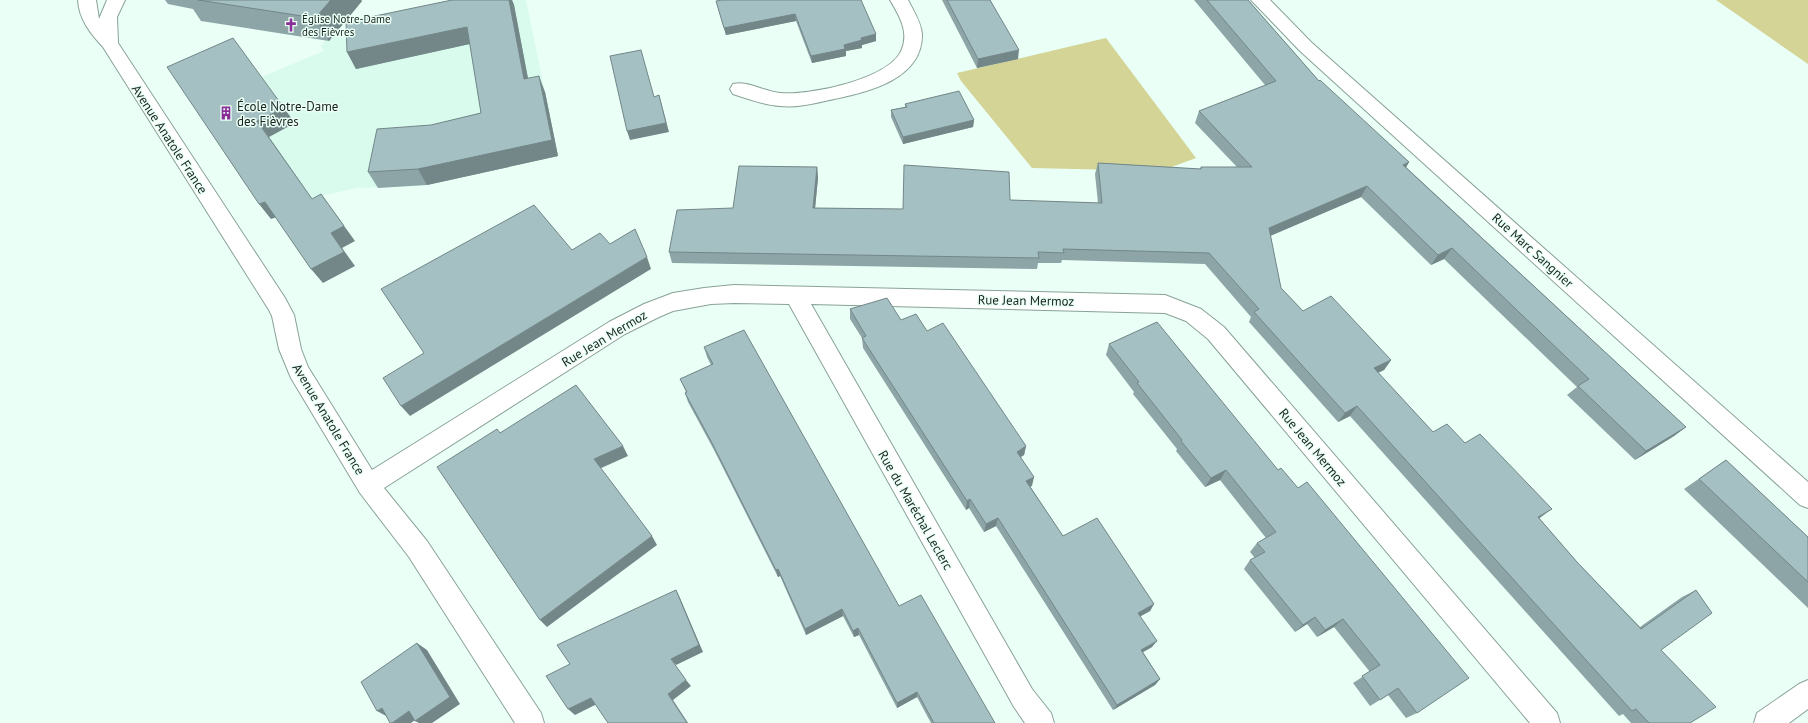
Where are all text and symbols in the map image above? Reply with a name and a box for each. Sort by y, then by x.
place label: Église Notre-Dame des Fièvres [302,12,391,39]
church icon: Église Notre-Dame des Fièvres [283,17,299,33]
street label: Avenue Anatole France [128,81,211,197]
place label: École Notre-Dame des Fièvres [237,98,338,130]
building icon: École Notre-Dame des Fièvres [218,105,234,121]
street label: Rue Marc Sangnier [1488,209,1577,292]
street label: Rue Jean Mermoz [978,291,1075,310]
street label: Rue Jean Mermoz [559,306,650,371]
street label: Avenue Anatole France [289,361,369,478]
street label: Rue Jean Mermoz [1275,405,1350,490]
street label: Rue du Maréchal Leclerc [874,447,957,573]

